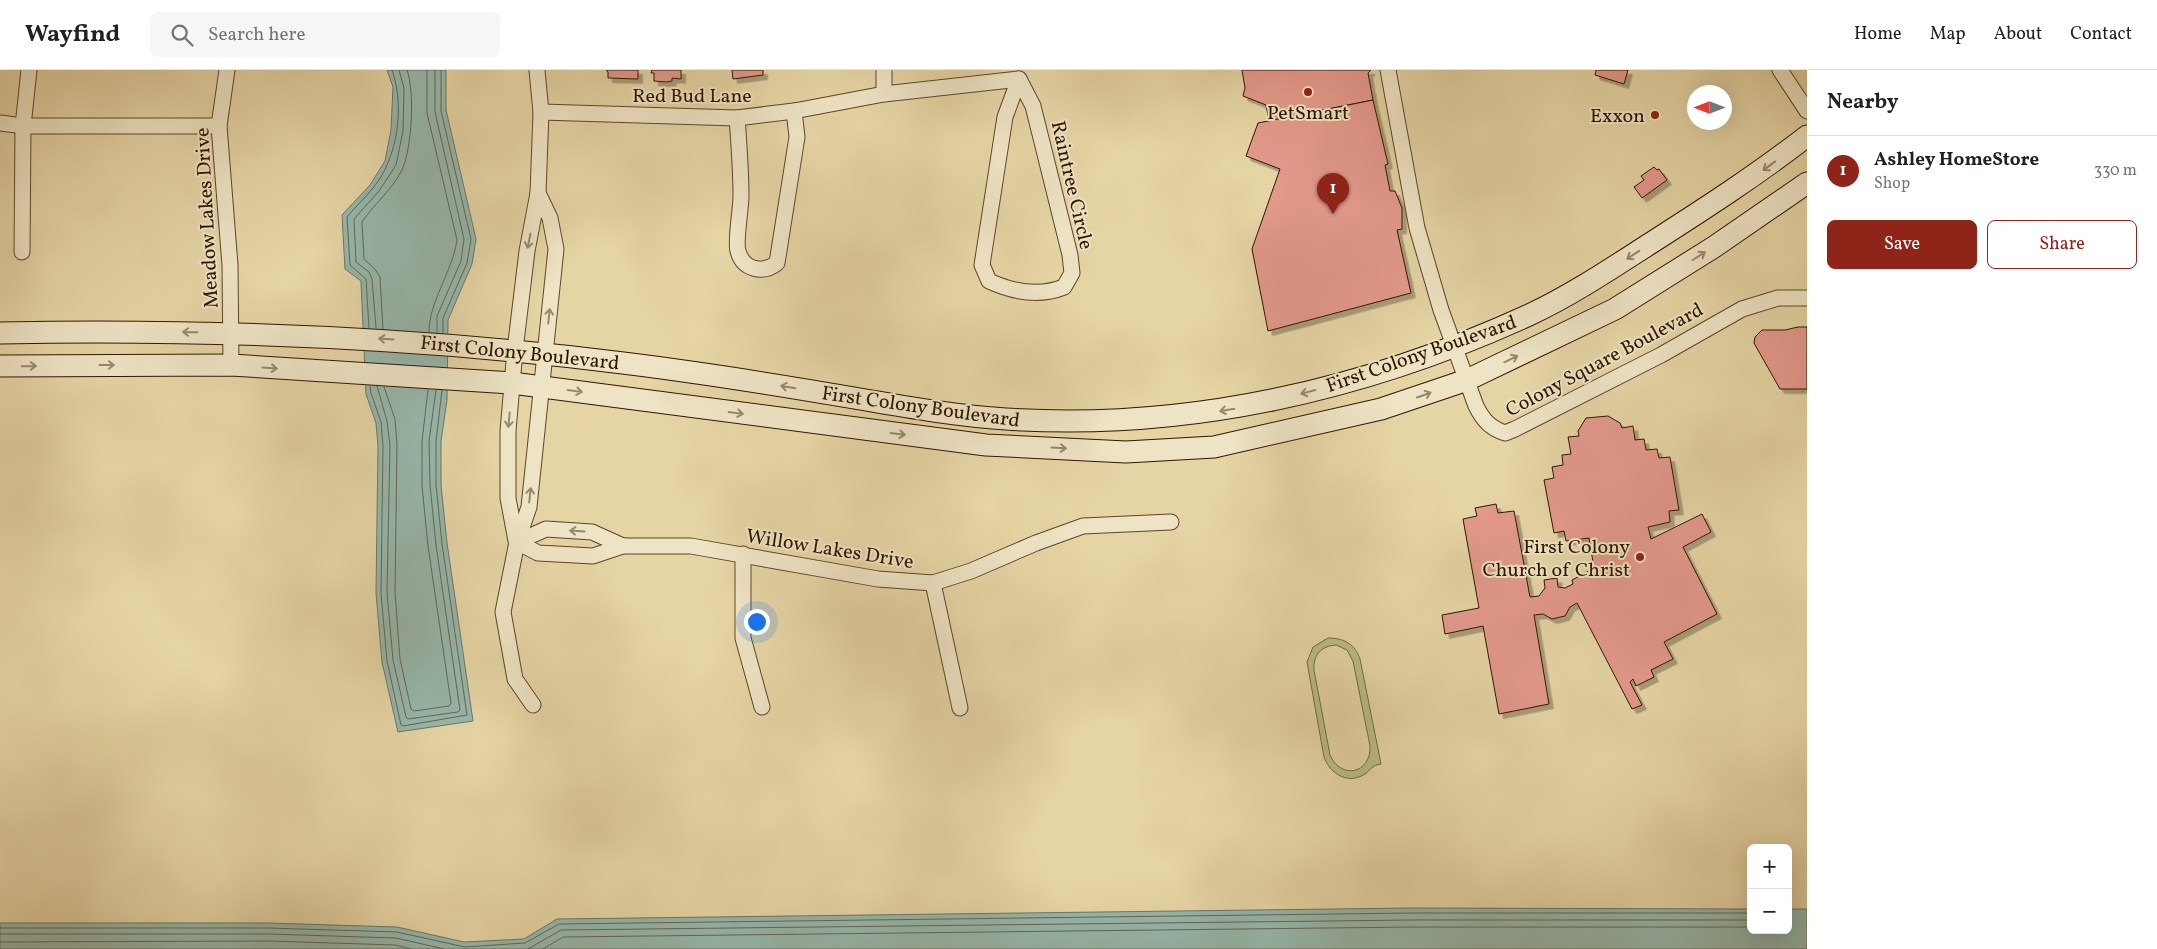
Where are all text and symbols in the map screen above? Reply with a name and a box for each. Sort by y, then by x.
search box [150,12,500,57]
text: Wayfind [25,18,120,52]
icon: search [168,21,196,49]
text: Search here [208,22,305,48]
text: Home [1854,22,1902,47]
text: Map [1930,22,1966,47]
text: About [1994,22,2042,47]
text: Contact [2070,22,2132,47]
street label: Red Bud Lane [632,83,752,111]
north arrow [1687,85,1732,130]
marker: PetSmart [1302,86,1314,98]
text: Nearby [1827,88,1898,117]
place label: PetSmart [1267,100,1349,128]
place label: Exxon [1590,103,1645,131]
marker: Exxon [1649,109,1661,121]
street label: Raintree Circle [1043,118,1099,253]
street label: Meadow Lakes Drive [189,127,227,309]
text: Ashley HomeStore [1874,147,2039,173]
text: 1 [1840,160,1846,182]
text: 330 m [2094,160,2137,182]
one-way arrow [1762,161,1776,171]
pin: 1 [1317,173,1349,214]
text: Shop [1874,173,1910,195]
button: Save [1827,220,1977,269]
button: Share [1987,220,2137,269]
one-way arrow [524,232,533,248]
one-way arrow [1626,250,1640,260]
one-way arrow [1692,251,1706,261]
street label: Colony Square Boulevard [1501,297,1709,425]
one-way arrow [544,309,554,325]
street label: First Colony Boulevard [1323,309,1521,401]
one-way arrow [183,327,199,337]
street label: First Colony Boulevard [419,330,621,378]
one-way arrow [379,335,395,344]
one-way arrow [1503,354,1518,364]
one-way arrow [99,360,115,370]
one-way arrow [21,361,37,371]
one-way arrow [261,363,277,372]
street label: First Colony Boulevard [820,380,1022,436]
one-way arrow [780,382,796,392]
one-way arrow [567,386,583,396]
one-way arrow [1300,387,1316,397]
one-way arrow [1416,390,1431,399]
one-way arrow [1220,405,1236,415]
one-way arrow [728,408,744,418]
one-way arrow [504,411,514,427]
one-way arrow [889,429,905,439]
one-way arrow [1051,444,1067,453]
one-way arrow [525,488,535,504]
street label: Willow Lakes Drive [744,523,916,577]
one-way arrow [569,526,585,536]
place label: First Colony Church of Christ [1483,534,1630,585]
marker: First Colony Church of Christ [1634,551,1646,563]
your location [744,609,770,635]
map controls [1747,844,1792,934]
button: + [1747,844,1792,889]
button: − [1747,889,1792,934]

